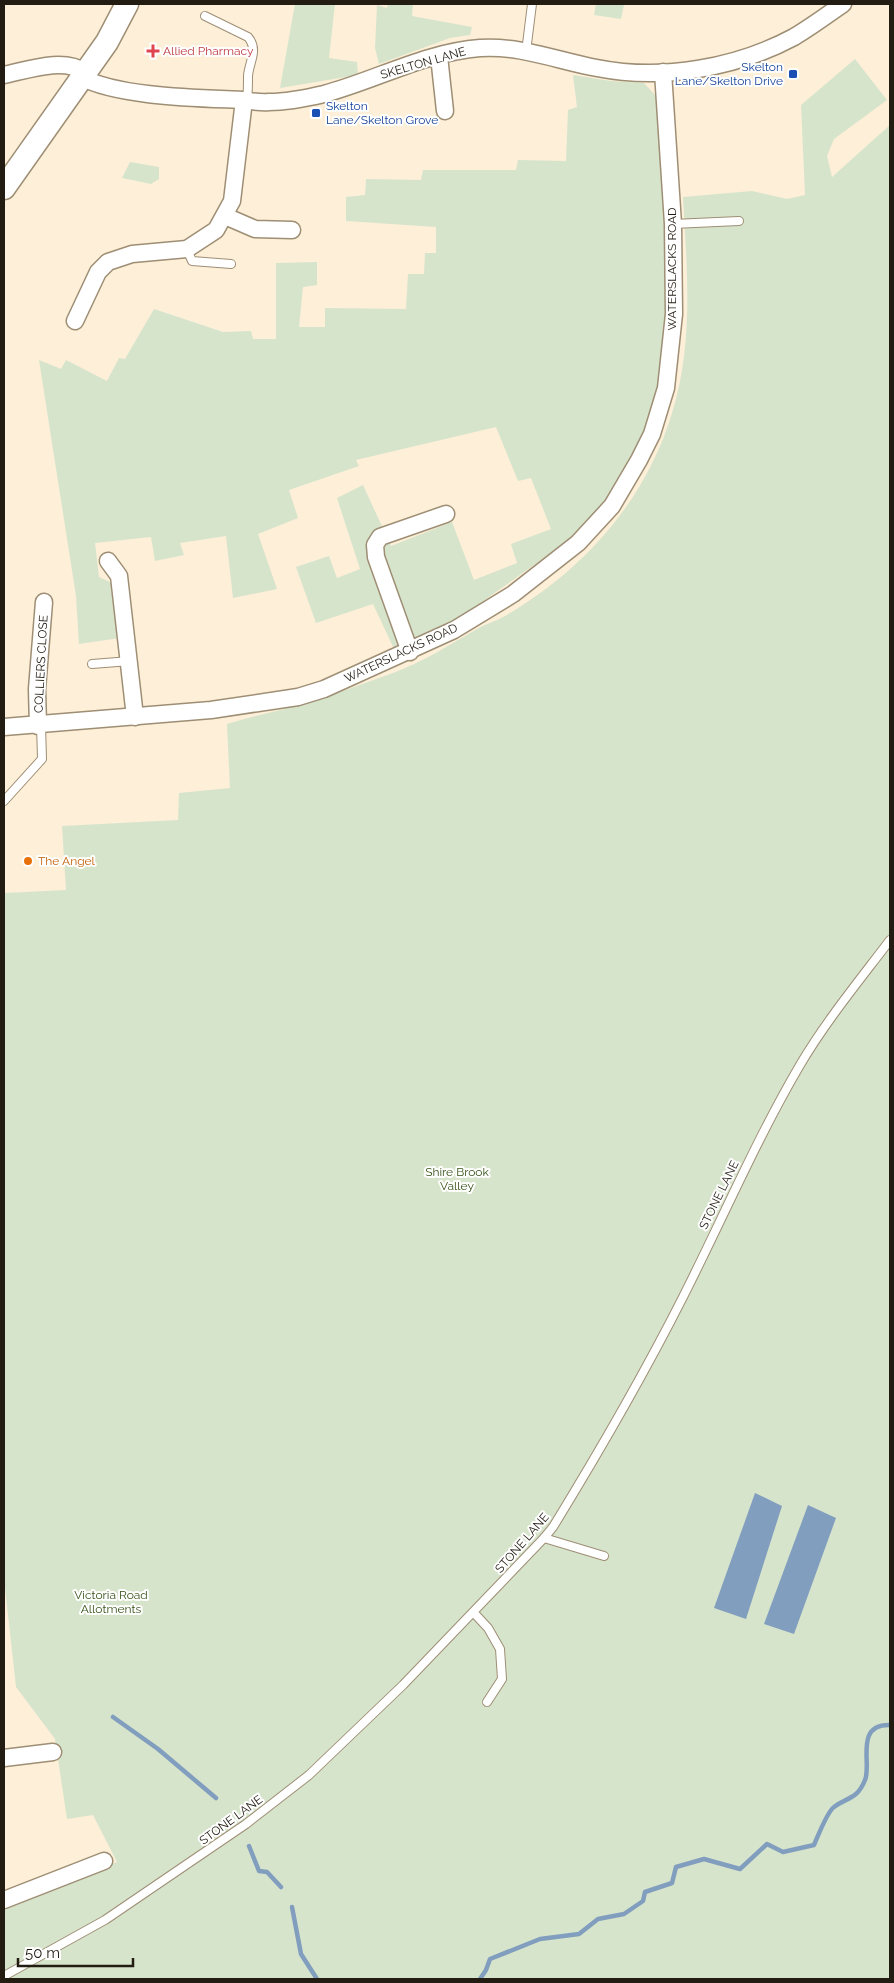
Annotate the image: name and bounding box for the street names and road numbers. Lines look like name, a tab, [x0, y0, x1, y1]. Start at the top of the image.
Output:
street label: SKELTON LANE	[379, 44, 467, 82]
street label: WATERSLACKS ROAD	[665, 207, 679, 331]
street label: COLLIERS CLOSE	[31, 615, 51, 713]
street label: WATERSLACKS ROAD	[342, 620, 460, 685]
street label: STONE LANE	[696, 1158, 742, 1232]
street label: STONE LANE	[492, 1510, 552, 1576]
street label: STONE LANE	[197, 1792, 265, 1848]

